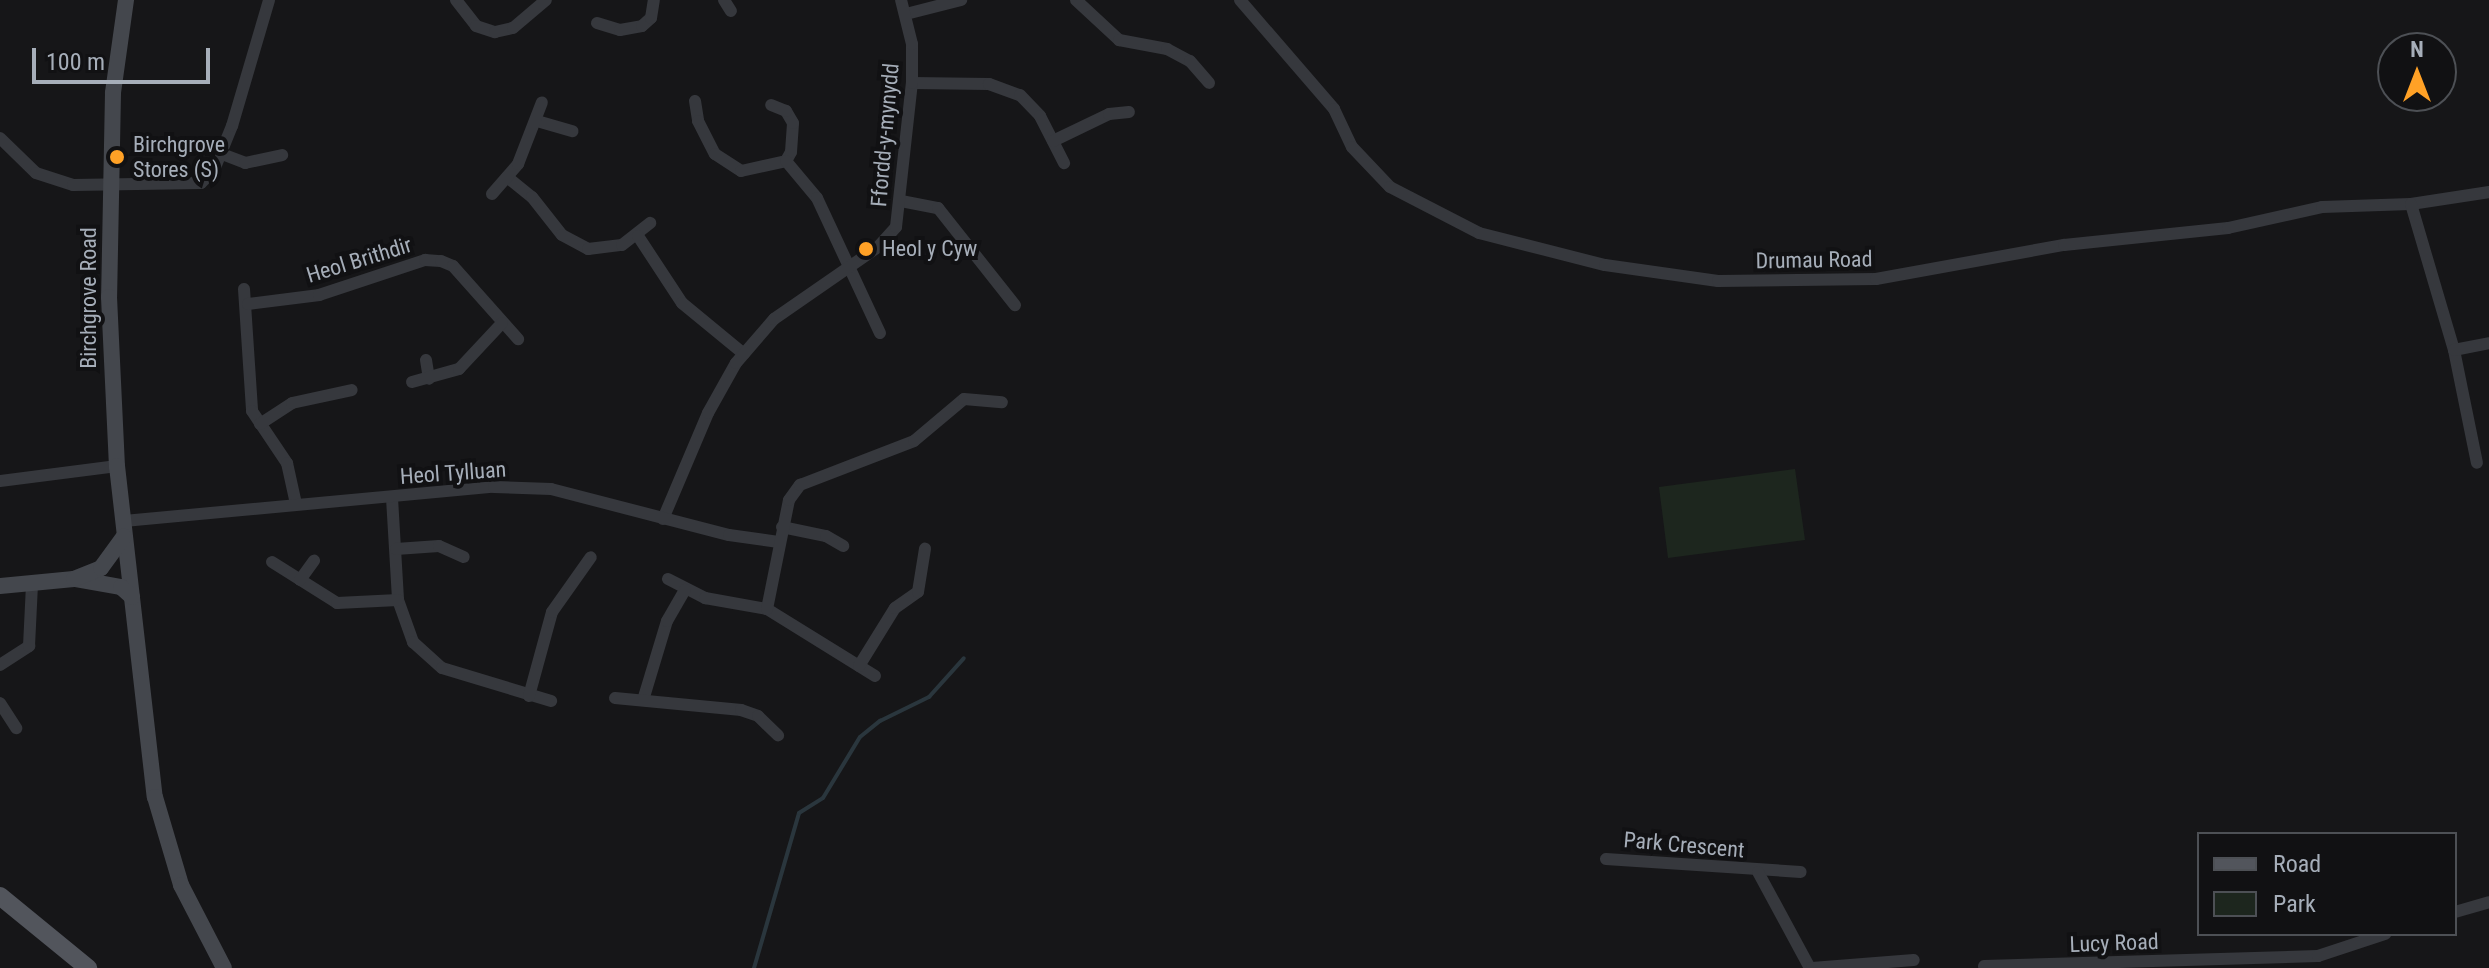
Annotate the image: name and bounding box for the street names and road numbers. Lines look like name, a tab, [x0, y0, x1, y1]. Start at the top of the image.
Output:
street label: Ffordd-y-mynydd	[866, 62, 904, 208]
street label: Birchgrove Road	[76, 227, 102, 369]
street label: Heol Brithdir	[303, 231, 415, 289]
street label: Drumau Road	[1755, 246, 1873, 274]
street label: Heol Tylluan	[399, 456, 507, 490]
street label: Park Crescent	[1622, 827, 1746, 863]
street label: Lucy Road	[2069, 928, 2159, 958]

